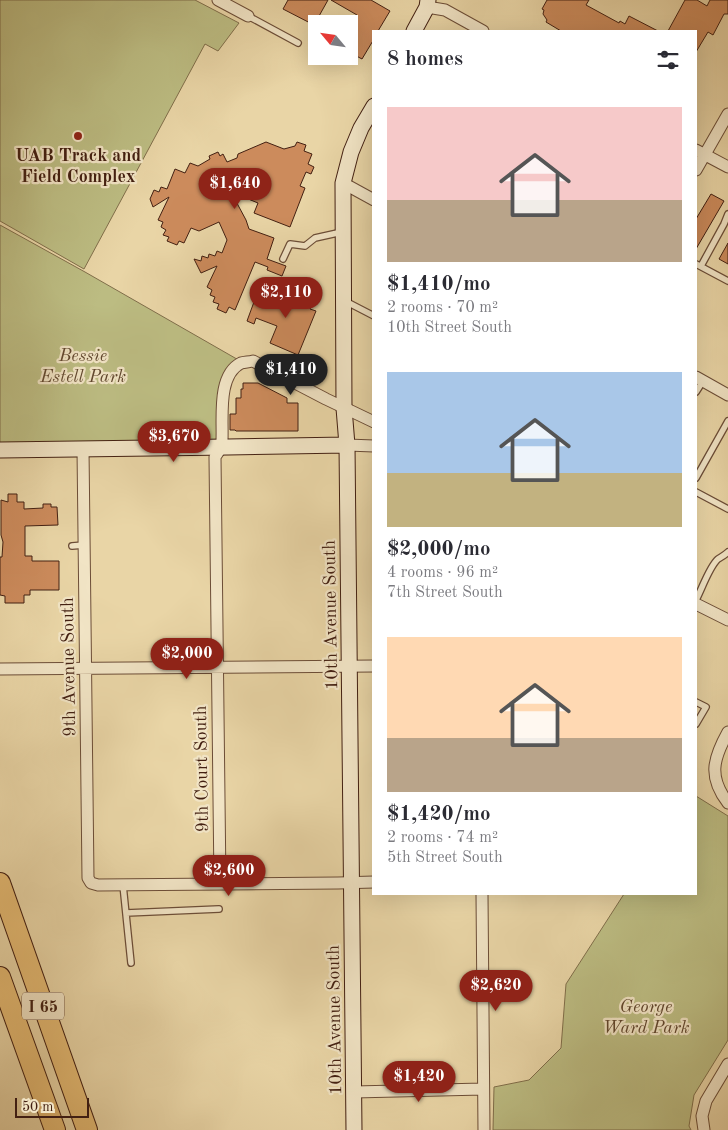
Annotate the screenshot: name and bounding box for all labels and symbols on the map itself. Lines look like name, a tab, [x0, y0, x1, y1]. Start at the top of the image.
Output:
north arrow	[308, 15, 358, 65]
marker: UAB Track and Field Complex	[72, 130, 84, 142]
place label: UAB Track and Field Complex	[15, 147, 141, 186]
pin: $1,640	[194, 168, 276, 210]
pin: $2,110	[245, 276, 327, 319]
park label: Bessie Estell Park	[39, 347, 126, 386]
pin: $1,410	[250, 354, 332, 396]
pin: $3,670	[133, 420, 215, 463]
street label: 10th Avenue South	[321, 540, 341, 690]
street label: 9th Avenue South	[59, 597, 79, 737]
pin: $2,000	[146, 638, 228, 680]
street label: 9th Court South	[192, 705, 212, 832]
pin: $2,600	[188, 854, 270, 897]
street label: 10th Avenue South	[325, 945, 345, 1095]
pin: $2,620	[455, 970, 537, 1012]
road number: I 65	[22, 992, 64, 1019]
park label: George Ward Park	[602, 998, 690, 1037]
pin: $1,420	[378, 1060, 460, 1103]
scale bar	[15, 1095, 89, 1118]

